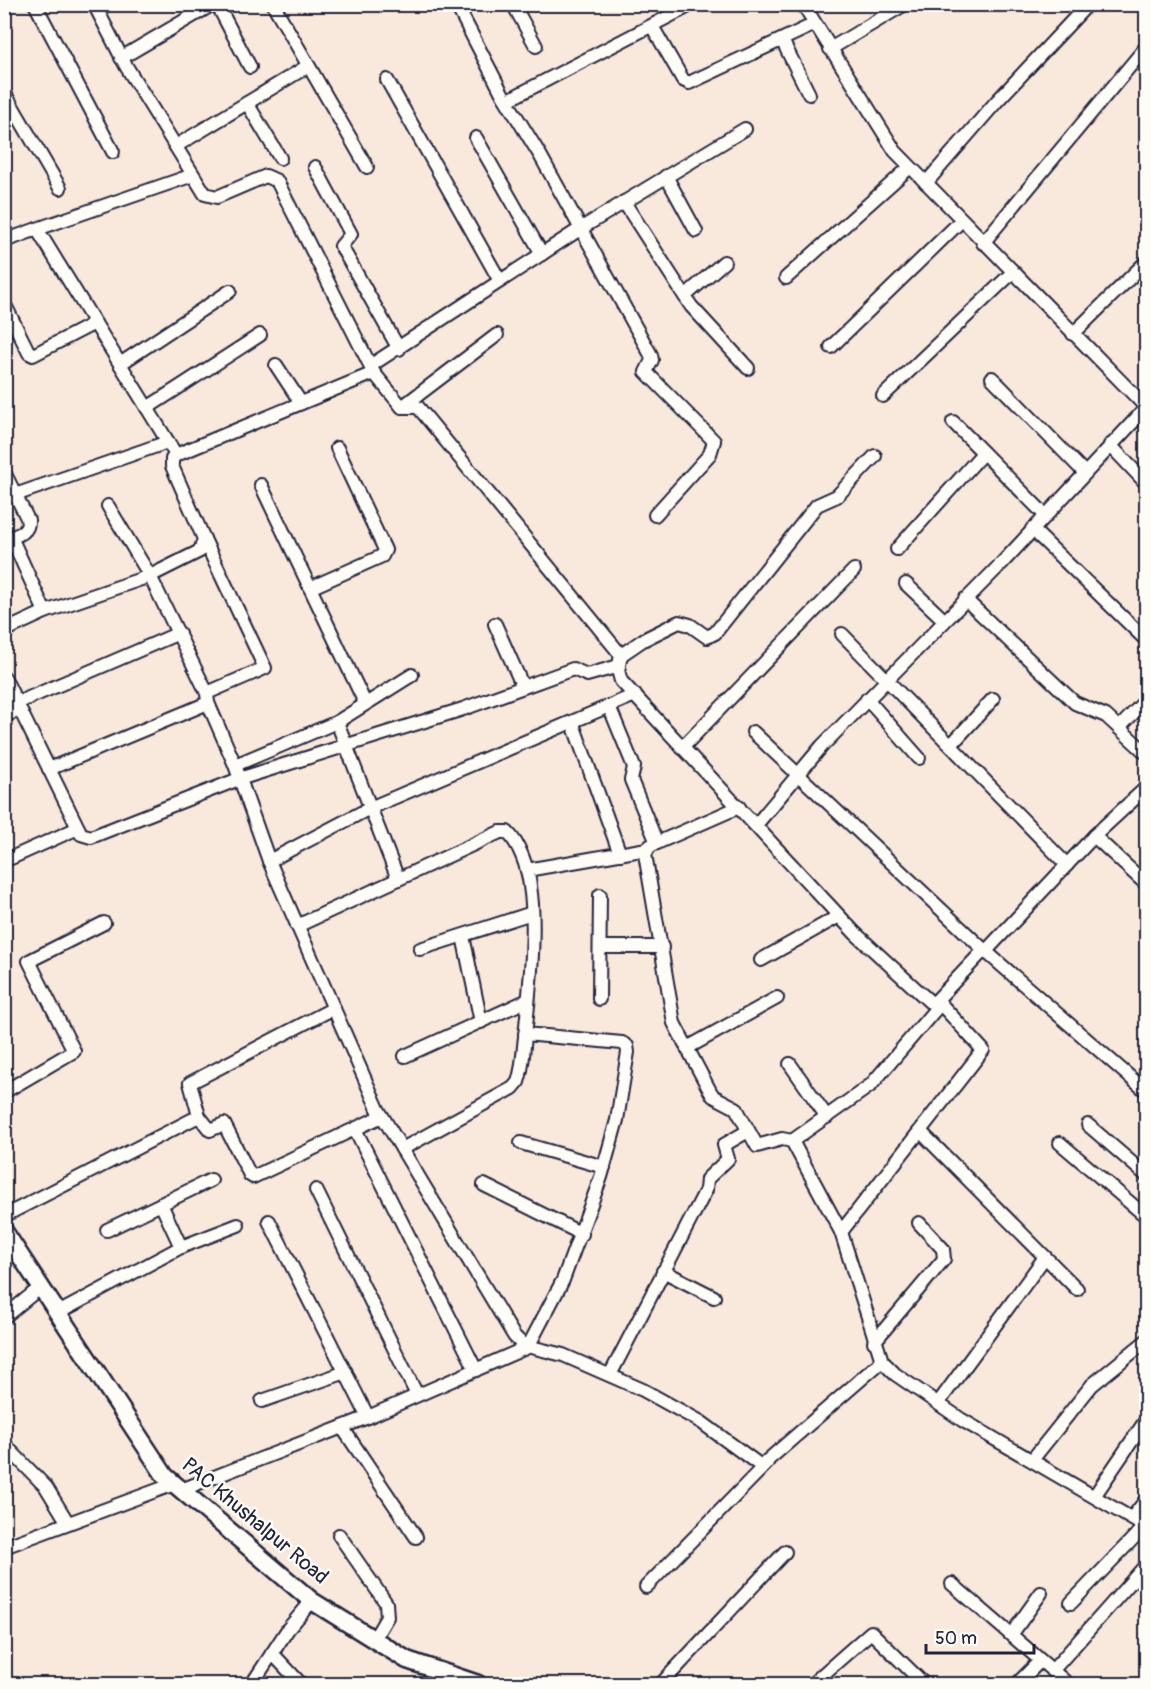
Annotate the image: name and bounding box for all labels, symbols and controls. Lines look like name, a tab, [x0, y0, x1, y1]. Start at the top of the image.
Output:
street label: PAC Khushalpur Road	[176, 1452, 334, 1590]
scale bar	[926, 1617, 1034, 1655]
text: 50 m	[935, 1627, 977, 1650]

